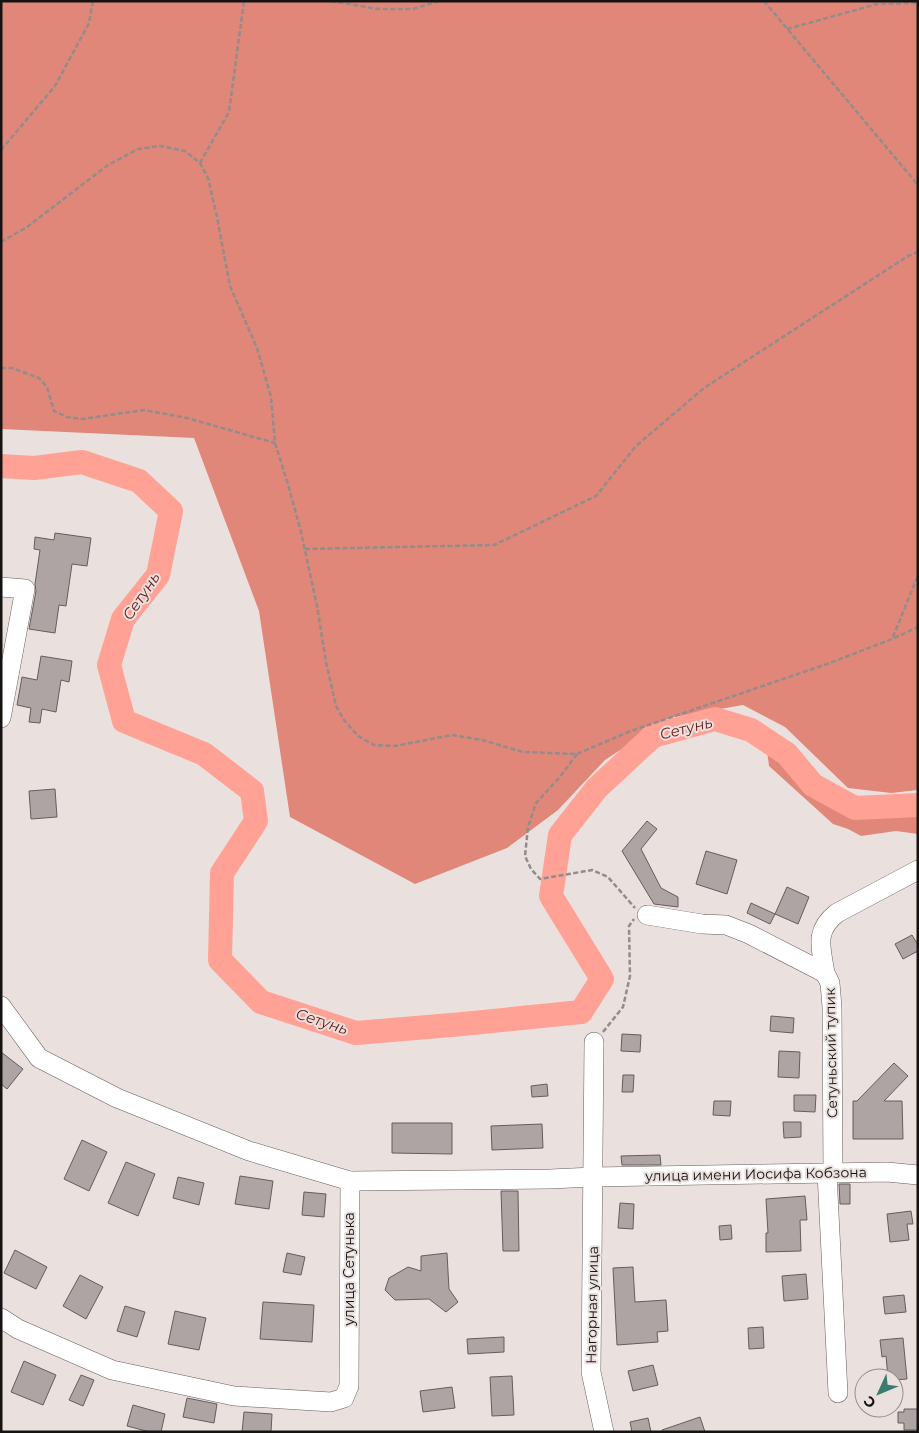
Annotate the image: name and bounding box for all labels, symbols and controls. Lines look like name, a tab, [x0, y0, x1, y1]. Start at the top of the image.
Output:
water label: Сетунь	[118, 568, 164, 624]
water label: Сетунь	[658, 712, 714, 744]
street label: Сетуньский тупик	[821, 988, 841, 1118]
water label: Сетунь	[294, 1004, 350, 1038]
street label: улица имени Иосифа Кобзона	[644, 1163, 867, 1185]
street label: улица Сетунька	[340, 1212, 358, 1327]
street label: Нагорная улица	[582, 1246, 602, 1364]
north arrow	[854, 1368, 904, 1418]
text: С	[860, 1392, 880, 1412]

